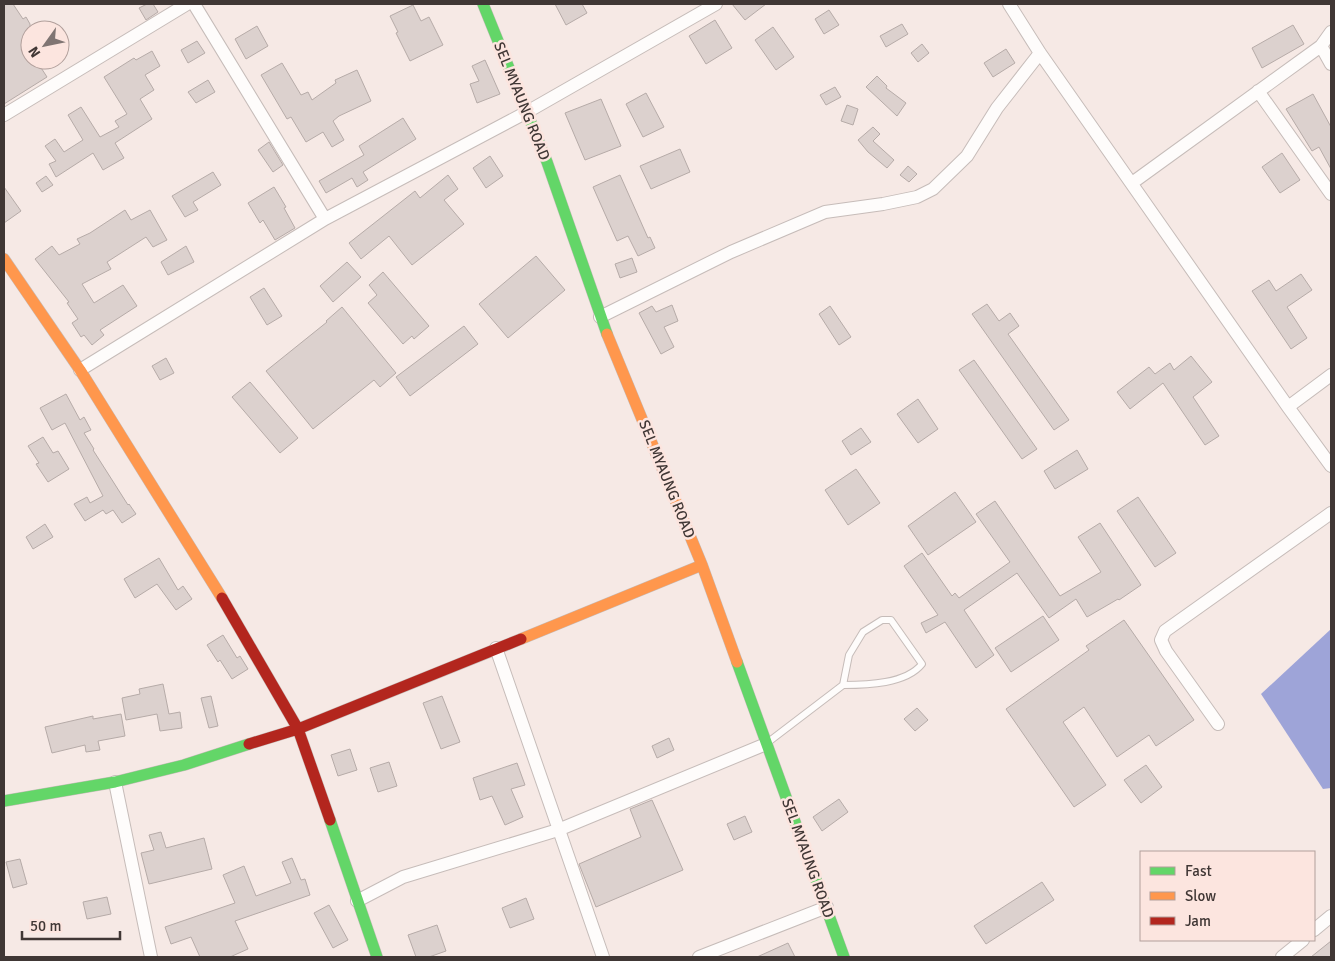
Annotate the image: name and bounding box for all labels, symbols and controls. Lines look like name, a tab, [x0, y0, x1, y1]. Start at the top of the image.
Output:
north arrow	[20, 20, 70, 70]
street label: SEL MYAUNG ROAD	[490, 39, 554, 163]
text: N	[25, 43, 44, 61]
street label: SEL MYAUNG ROAD	[635, 417, 699, 541]
street label: SEL MYAUNG ROAD	[778, 796, 838, 920]
legend	[1140, 851, 1315, 941]
text: Fast	[1185, 862, 1212, 880]
text: Slow	[1185, 887, 1216, 905]
scale bar	[22, 908, 120, 940]
text: Jam	[1185, 912, 1211, 930]
text: 50 m	[30, 917, 61, 935]

